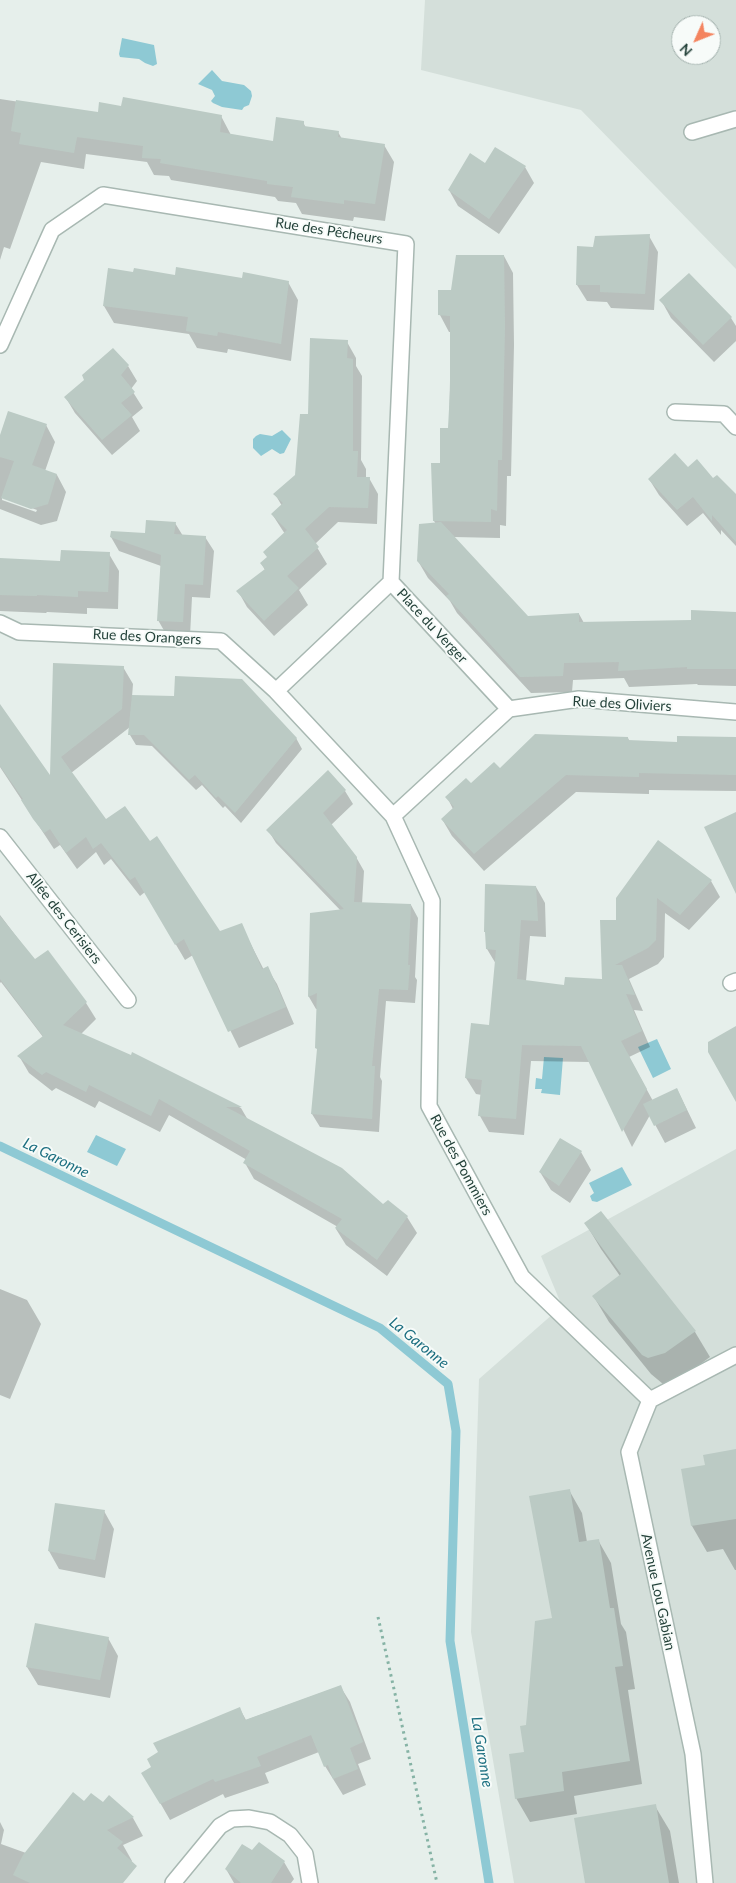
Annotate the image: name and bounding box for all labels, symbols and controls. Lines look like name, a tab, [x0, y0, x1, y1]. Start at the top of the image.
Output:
north arrow	[671, 15, 721, 65]
text: N	[676, 40, 695, 60]
street label: Rue des Pêcheurs	[274, 214, 384, 248]
street label: Place du Verger	[393, 585, 471, 667]
street label: Rue des Orangers	[92, 626, 202, 648]
street label: Rue des Oliviers	[572, 693, 672, 715]
street label: Allée des Cerisiers	[23, 869, 105, 967]
street label: Rue des Pommiers	[426, 1112, 496, 1218]
water label: La Garonne	[20, 1134, 92, 1182]
water label: La Garonne	[386, 1313, 452, 1373]
street label: Avenue Lou Gabian	[637, 1532, 679, 1652]
water label: La Garonne	[468, 1715, 496, 1789]

